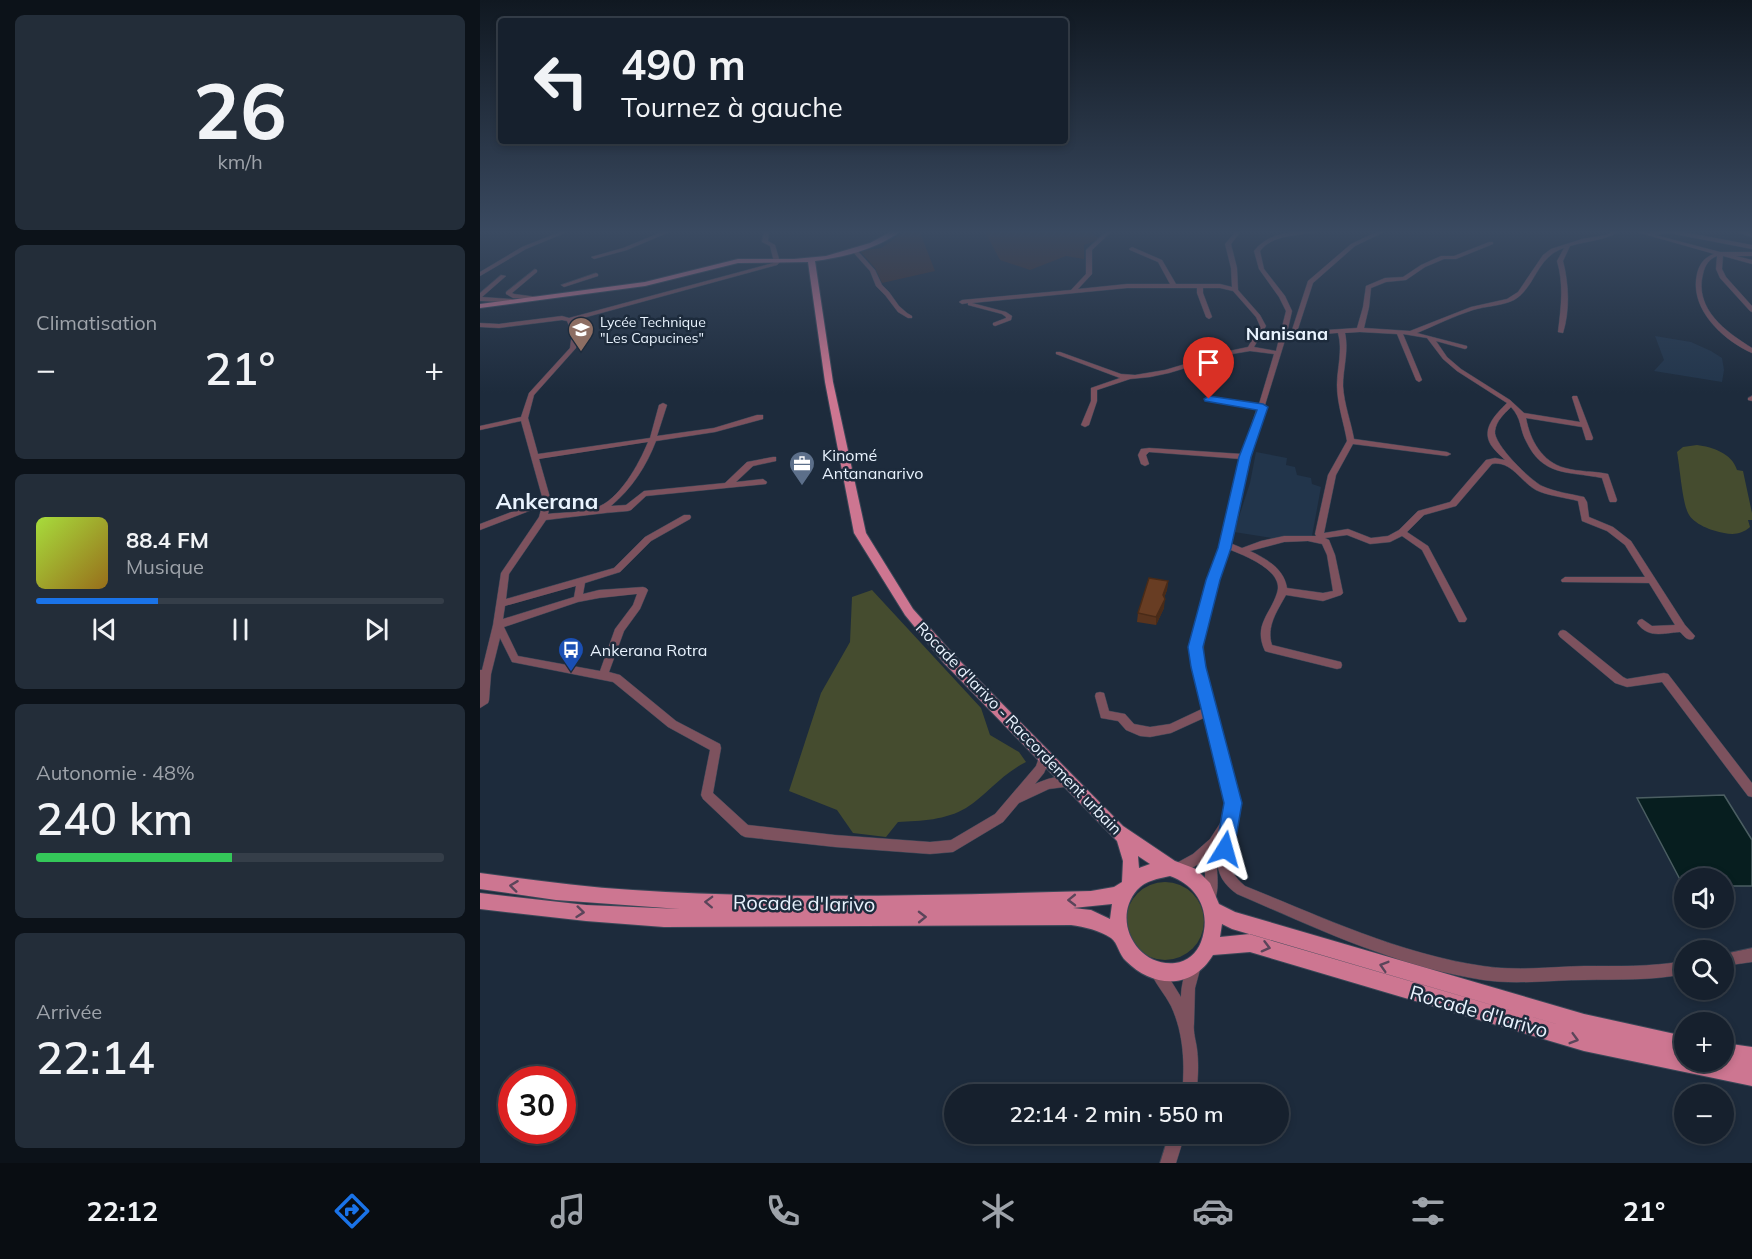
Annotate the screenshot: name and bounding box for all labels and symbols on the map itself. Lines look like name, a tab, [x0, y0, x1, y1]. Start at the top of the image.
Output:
place label: Lycée Technique "Les Capucines"	[600, 313, 706, 347]
school or university icon: Lycée Technique "Les Capucines"	[566, 315, 596, 353]
district label: Nanisana	[1246, 322, 1328, 345]
pin	[1183, 337, 1234, 399]
place label: Kinomé Antananarivo	[822, 445, 923, 483]
office icon: Kinomé Antananarivo	[787, 449, 817, 487]
district label: Ankerana	[496, 487, 598, 515]
street label: Rocade d'Iarivo - Raccordement urbain	[912, 618, 1126, 838]
bus stop icon: Ankerana Rotra	[556, 635, 586, 673]
place label: Ankerana Rotra	[590, 640, 707, 660]
position arrow	[1193, 817, 1257, 881]
one-way arrow	[510, 880, 519, 893]
street label: Rocade d'Iarivo	[733, 889, 875, 917]
one-way arrow	[1067, 893, 1076, 906]
one-way arrow	[704, 896, 713, 908]
one-way arrow	[575, 905, 584, 918]
one-way arrow	[917, 911, 926, 923]
one-way arrow	[1260, 940, 1271, 952]
one-way arrow	[1379, 961, 1390, 973]
street label: Rocade d'Iarivo	[1407, 979, 1551, 1043]
one-way arrow	[1568, 1032, 1579, 1044]
speed limit sign: 30	[498, 1066, 576, 1144]

